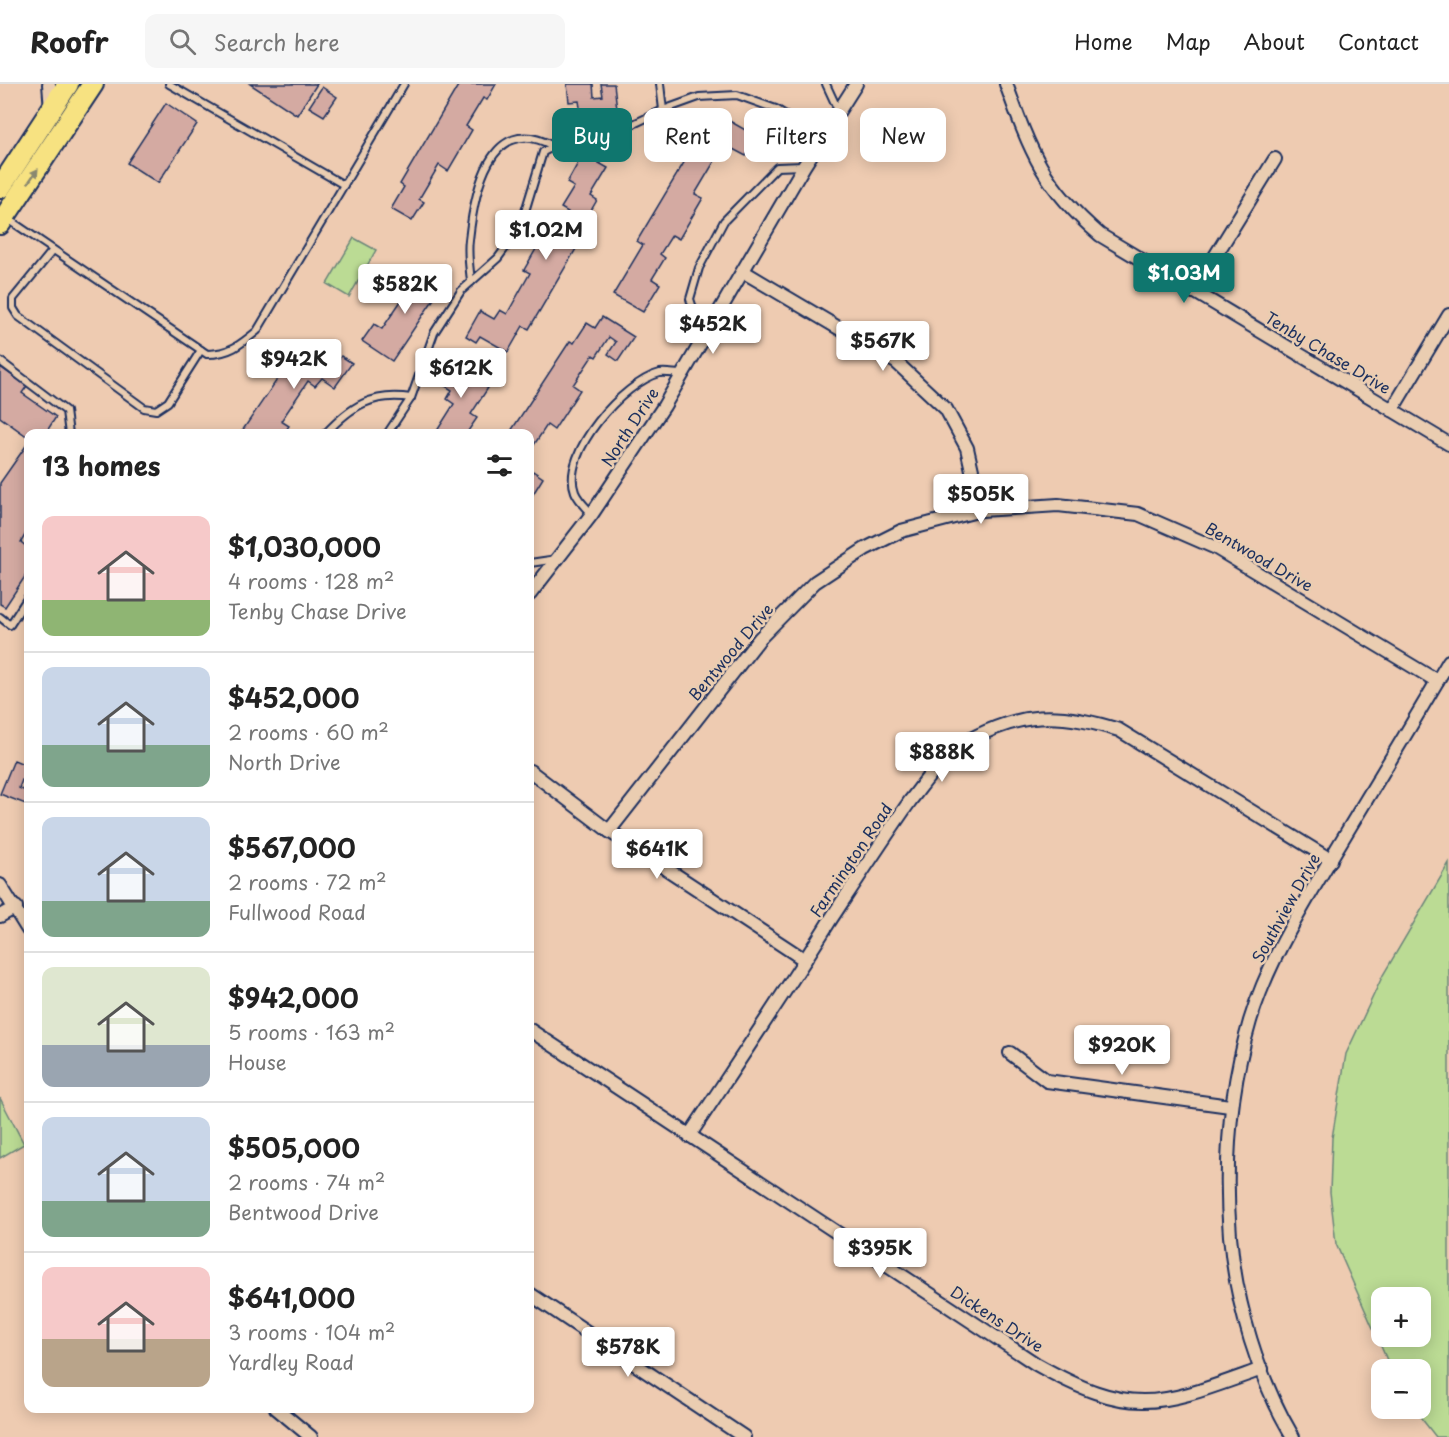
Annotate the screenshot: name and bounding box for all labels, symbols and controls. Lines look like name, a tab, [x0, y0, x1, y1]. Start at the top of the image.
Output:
search box	[145, 14, 565, 68]
text: Roofr	[30, 20, 109, 63]
icon: search	[166, 25, 199, 58]
text: Search here	[214, 25, 339, 58]
text: Home	[1074, 25, 1133, 57]
text: Map	[1166, 25, 1211, 57]
text: About	[1244, 25, 1305, 57]
text: Contact	[1338, 25, 1419, 57]
chip: Buy	[552, 108, 632, 162]
chip: Rent	[644, 108, 732, 162]
chip: Filters	[744, 108, 848, 162]
chip: New	[860, 108, 946, 162]
one-way arrow	[27, 168, 39, 184]
pin: $1.02M	[497, 210, 595, 261]
text: $1.02M	[509, 214, 583, 244]
pin: $1.03M	[1135, 253, 1233, 304]
text: $1.03M	[1147, 257, 1221, 287]
pin: $582K	[363, 264, 447, 315]
text: $582K	[372, 268, 438, 298]
pin: $452K	[671, 304, 755, 355]
street label: Tenby Chase Drive	[1261, 305, 1396, 399]
text: $452K	[679, 308, 747, 338]
pin: $567K	[841, 321, 925, 372]
text: $567K	[850, 325, 916, 355]
pin: $942K	[252, 339, 336, 390]
text: $942K	[260, 343, 328, 373]
pin: $612K	[419, 348, 503, 399]
text: $612K	[429, 352, 493, 382]
street label: North Drive	[595, 382, 664, 471]
text: 13 homes	[42, 446, 160, 485]
icon: filters	[483, 449, 516, 482]
pin: $505K	[939, 474, 1023, 525]
text: $505K	[947, 478, 1015, 508]
street label: Bentwood Drive	[1201, 516, 1318, 597]
text: $1,030,000	[228, 527, 381, 566]
icon: home	[90, 540, 162, 612]
text: 4 rooms · 128 m²	[228, 566, 394, 596]
text: Tenby Chase Drive	[228, 596, 407, 626]
street label: Bentwood Drive	[682, 597, 778, 705]
text: $452,000	[228, 678, 359, 717]
icon: home	[90, 691, 162, 763]
text: 2 rooms · 60 m²	[228, 717, 389, 747]
pin: $888K	[900, 732, 984, 783]
text: $888K	[909, 736, 975, 766]
text: North Drive	[228, 747, 341, 777]
street label: Farmington Road	[803, 798, 897, 921]
text: $567,000	[228, 828, 356, 867]
pin: $641K	[615, 829, 699, 880]
text: $641K	[626, 833, 688, 863]
icon: home	[90, 841, 162, 913]
street label: Southview Drive	[1245, 848, 1325, 967]
text: 2 rooms · 72 m²	[228, 867, 387, 897]
text: Fullwood Road	[228, 897, 366, 927]
text: $942,000	[228, 978, 359, 1017]
icon: home	[90, 991, 162, 1063]
text: 5 rooms · 163 m²	[228, 1017, 395, 1047]
pin: $920K	[1080, 1025, 1164, 1076]
text: $920K	[1088, 1029, 1156, 1059]
text: House	[228, 1047, 287, 1077]
text: $505,000	[228, 1128, 360, 1167]
icon: home	[90, 1141, 162, 1213]
text: 2 rooms · 74 m²	[228, 1167, 385, 1197]
text: Bentwood Drive	[228, 1197, 379, 1227]
pin: $395K	[838, 1228, 922, 1279]
text: $395K	[848, 1232, 912, 1262]
text: $641,000	[228, 1278, 355, 1317]
street label: Dickens Drive	[946, 1279, 1049, 1357]
map controls	[1371, 1287, 1431, 1419]
button: +	[1371, 1287, 1431, 1347]
icon: home	[90, 1291, 162, 1363]
text: 3 rooms · 104 m²	[228, 1317, 395, 1347]
pin: $578K	[586, 1327, 670, 1378]
text: $578K	[596, 1331, 660, 1361]
text: Yardley Road	[228, 1347, 354, 1377]
button: −	[1371, 1359, 1431, 1419]

